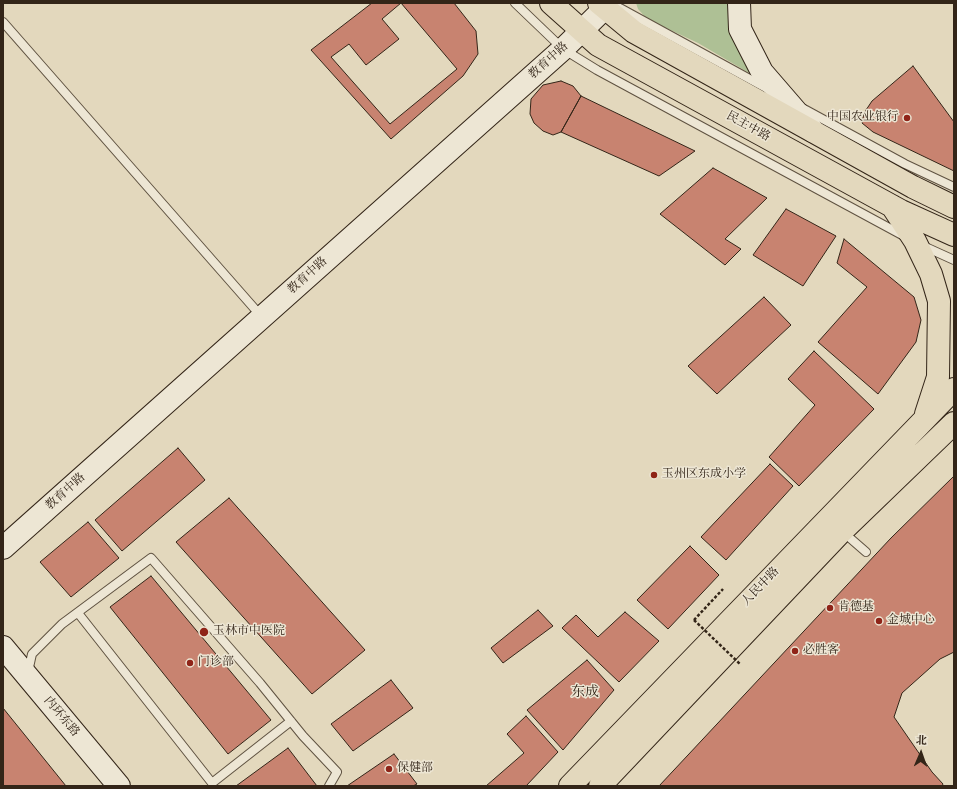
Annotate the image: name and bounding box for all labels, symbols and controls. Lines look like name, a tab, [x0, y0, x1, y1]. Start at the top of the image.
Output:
street label: 教育中路	[526, 40, 572, 82]
street label: 民主中路	[724, 109, 772, 145]
place label: 中国农业银行	[827, 111, 899, 125]
marker: 中国农业银行	[902, 113, 912, 123]
street label: 教育中路	[285, 255, 331, 297]
place label: 玉州区东成小学	[662, 468, 746, 482]
marker: 玉州区东成小学	[649, 470, 659, 480]
street label: 教育中路	[43, 471, 89, 513]
street label: 人民中路	[739, 565, 783, 609]
place label: 肯德基	[838, 601, 874, 615]
marker: 肯德基	[825, 603, 835, 613]
place label: 金城中心	[887, 614, 935, 628]
marker: 金城中心	[874, 616, 884, 626]
place label: 玉林市中医院	[213, 625, 285, 639]
marker: 玉林市中医院	[198, 626, 210, 638]
place label: 必胜客	[803, 644, 839, 658]
marker: 必胜客	[790, 646, 800, 656]
place label: 门诊部	[198, 656, 234, 670]
marker: 门诊部	[185, 658, 195, 668]
district label: 东成	[571, 685, 599, 701]
street label: 内环东路	[40, 694, 82, 740]
north arrow	[901, 733, 941, 773]
text: 北	[916, 734, 927, 748]
place label: 保健部	[397, 762, 433, 776]
marker: 保健部	[384, 764, 394, 774]

